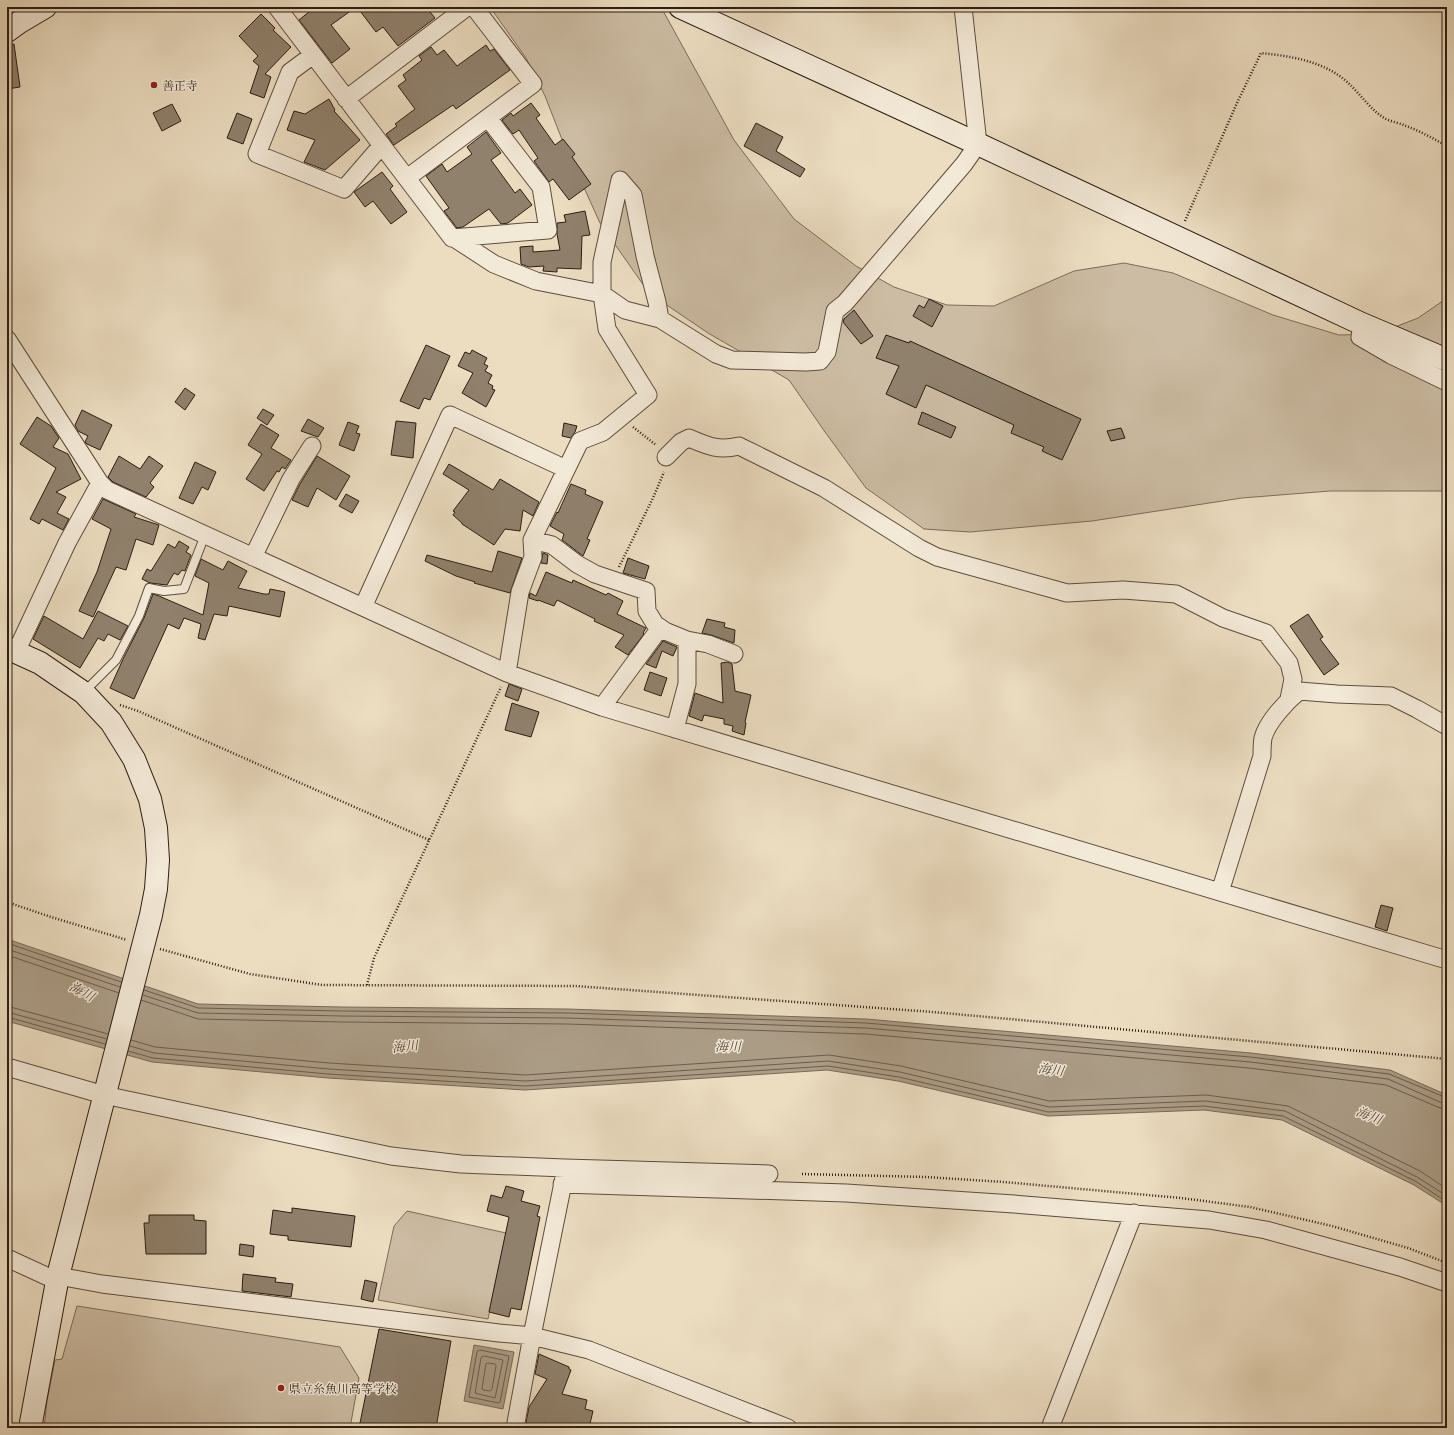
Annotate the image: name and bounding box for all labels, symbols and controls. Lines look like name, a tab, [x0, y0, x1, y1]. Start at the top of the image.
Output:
place label: 善正寺	[162, 78, 198, 93]
marker: 善正寺	[149, 80, 159, 90]
water label: 海川	[67, 978, 99, 1005]
water label: 海川	[391, 1036, 421, 1055]
water label: 海川	[715, 1038, 743, 1054]
water label: 海川	[1037, 1059, 1067, 1079]
water label: 海川	[1354, 1103, 1386, 1128]
place label: 県立糸魚川高等学校	[289, 1381, 397, 1396]
marker: 県立糸魚川高等学校	[276, 1383, 286, 1393]

